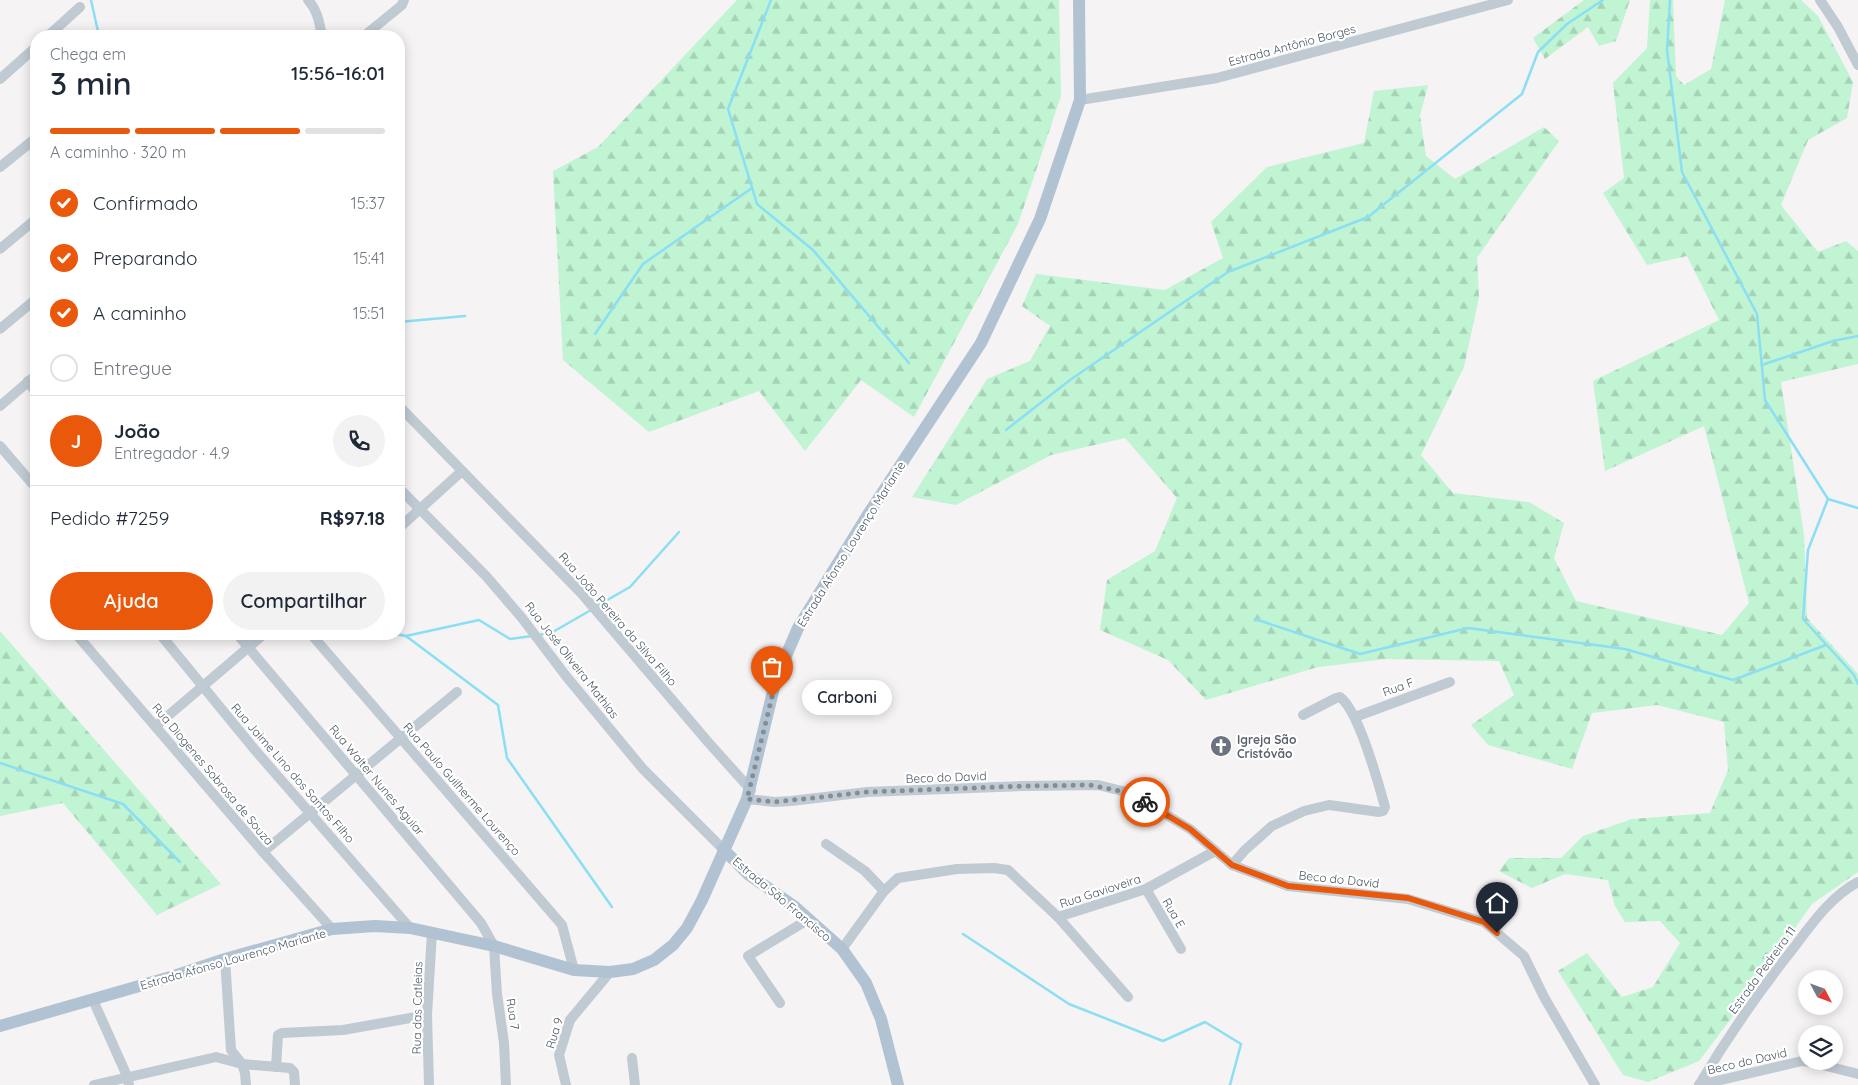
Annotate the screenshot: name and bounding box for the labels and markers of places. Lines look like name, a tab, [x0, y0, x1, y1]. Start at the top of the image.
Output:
pin	[751, 646, 793, 697]
callout: Carboni	[802, 680, 892, 714]
place label: Igreja São Cristóvão	[1237, 732, 1297, 761]
church icon: Igreja São Cristóvão	[1209, 734, 1233, 758]
pin	[1476, 882, 1518, 933]

